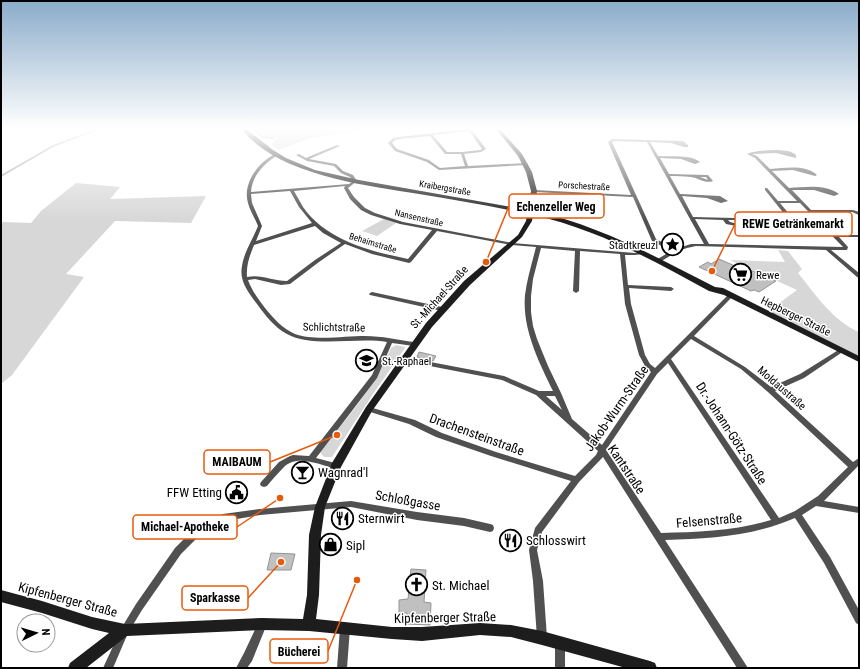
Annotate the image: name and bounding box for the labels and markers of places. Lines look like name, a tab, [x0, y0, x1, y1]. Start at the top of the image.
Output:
callout: Echenzeller Weg	[509, 194, 604, 218]
callout: REWE Getränkemarkt	[735, 212, 852, 236]
place icon: Stadtkreuzl	[660, 232, 686, 258]
place label: Stadtkreuzl	[609, 239, 658, 252]
supermarket icon: Rewe	[727, 262, 753, 288]
place label: Rewe	[756, 269, 779, 282]
school or university icon: St.-Raphael	[354, 348, 380, 374]
place label: St.-Raphael	[382, 355, 431, 368]
callout: MAIBAUM	[204, 450, 270, 474]
bar icon: Wagnrad'l	[289, 459, 315, 485]
place label: Wagnrad'l	[318, 465, 368, 480]
public building icon: FFW Etting	[224, 479, 250, 505]
place label: FFW Etting	[167, 485, 222, 500]
restaurant icon: Sternwirt	[330, 505, 356, 531]
place label: Sternwirt	[358, 511, 405, 526]
callout: Michael-Apotheke	[133, 515, 237, 539]
restaurant icon: Schlosswirt	[497, 527, 523, 553]
shop icon: Sipl	[318, 532, 344, 558]
place label: Schlosswirt	[526, 533, 586, 548]
place label: Sipl	[346, 538, 365, 553]
church icon: St. Michael	[404, 572, 430, 598]
place label: St. Michael	[432, 578, 489, 593]
callout: Sparkasse	[182, 586, 248, 610]
callout: Bücherei	[270, 639, 328, 663]

